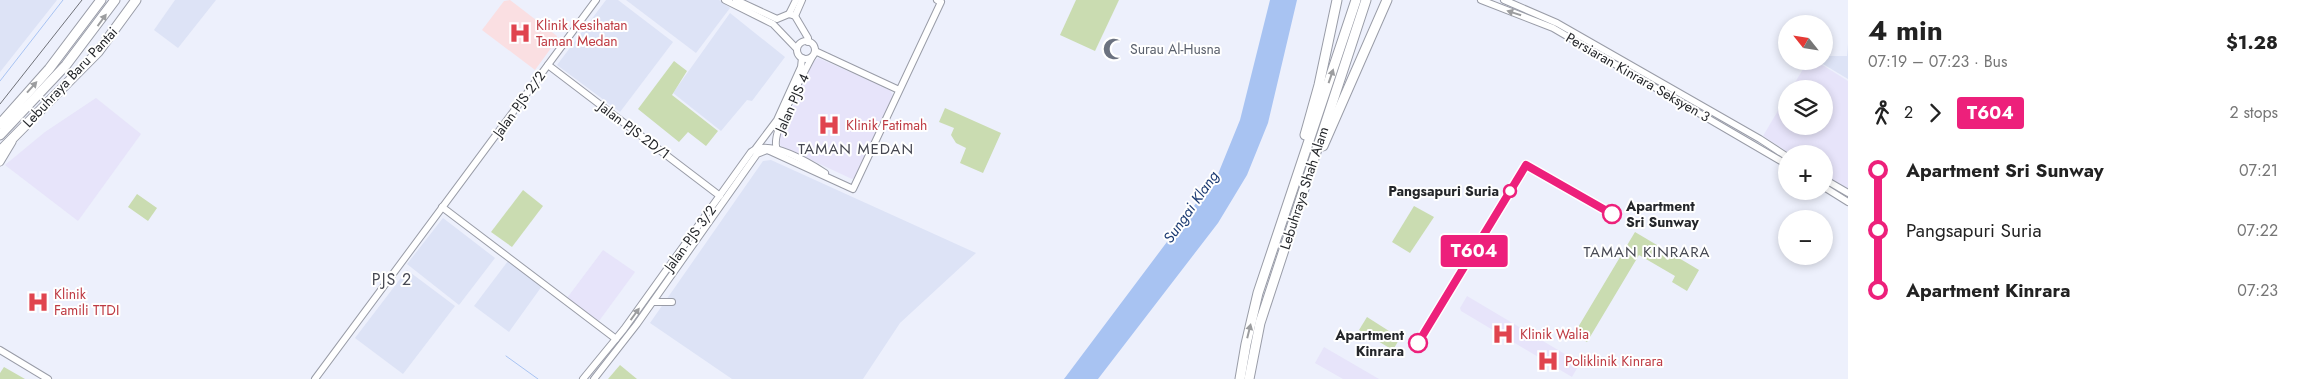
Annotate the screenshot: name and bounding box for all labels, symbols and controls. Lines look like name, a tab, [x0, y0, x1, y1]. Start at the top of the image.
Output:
one-way arrow	[1507, 9, 1522, 16]
text: 4 min	[1868, 10, 1943, 51]
one-way arrow	[96, 14, 107, 27]
place label: Klinik Kesihatan Taman Medan	[536, 15, 628, 51]
north arrow	[1778, 15, 1832, 70]
map controls	[1778, 15, 1833, 265]
hospital icon: Klinik Kesihatan Taman Medan	[507, 20, 533, 46]
street label: Lebuhraya Baru Pantai	[18, 22, 122, 132]
street label: Persiaran Kinrara Seksyen 3	[1562, 27, 1714, 127]
text: $1.28	[2226, 29, 2278, 56]
mosque icon: Surau Al-Husna	[1101, 36, 1127, 62]
place label: Surau Al-Husna	[1130, 39, 1221, 59]
text: 07:19 – 07:23 · Bus	[1868, 50, 2007, 73]
street label: Jalan PJS 2/2	[487, 67, 550, 143]
one-way arrow	[1327, 69, 1335, 84]
street label: Jalan PJS 4	[769, 70, 814, 138]
button: layers	[1778, 80, 1833, 135]
one-way arrow	[27, 81, 38, 94]
street label: Jalan PJS 2D/1	[592, 95, 674, 164]
icon: walk	[1868, 99, 1896, 127]
icon: forward	[1921, 99, 1949, 127]
text: T604	[1967, 100, 2014, 126]
text: 2	[1904, 101, 1913, 124]
text: 2 stops	[2230, 101, 2278, 124]
hospital icon: Klinik Fatimah	[816, 112, 842, 138]
place label: Klinik Fatimah	[846, 115, 927, 135]
street label: Lebuhraya Shah Alam	[1275, 124, 1333, 252]
district label: TAMAN MEDAN	[798, 138, 914, 160]
button: +	[1778, 145, 1833, 200]
text: Apartment Sri Sunway	[1906, 157, 2104, 184]
text: 07:21	[2239, 159, 2278, 182]
water label: Sungai Klang	[1158, 166, 1224, 248]
place label: Pangsapuri Suria	[1388, 181, 1499, 201]
marker: Pangsapuri Suria	[1503, 184, 1517, 198]
place label: Apartment Sri Sunway	[1625, 196, 1699, 232]
street label: Jalan PJS 3/2	[658, 201, 721, 277]
marker: Apartment Sri Sunway	[1602, 204, 1622, 224]
button: −	[1778, 210, 1833, 265]
text: Pangsapuri Suria	[1906, 217, 2042, 244]
text: 07:22	[2237, 219, 2278, 242]
line badge: T604	[1439, 235, 1509, 267]
text: T604	[1451, 238, 1497, 264]
district label: TAMAN KINRARA	[1584, 241, 1710, 263]
district label: PJS 2	[372, 268, 412, 291]
text: Apartment Kinrara	[1906, 277, 2070, 304]
text: 07:23	[2237, 279, 2278, 302]
place label: Klinik Famili TTDI	[54, 284, 119, 320]
hospital icon: Klinik Famili TTDI	[25, 289, 51, 315]
one-way arrow	[630, 307, 640, 321]
hospital icon: Klinik Walia	[1490, 321, 1516, 347]
one-way arrow	[1245, 324, 1253, 339]
place label: Klinik Walia	[1520, 324, 1589, 344]
place label: Apartment Kinrara	[1334, 325, 1405, 361]
marker: Apartment Kinrara	[1408, 333, 1428, 353]
hospital icon: Poliklinik Kinrara	[1535, 348, 1561, 374]
place label: Poliklinik Kinrara	[1565, 351, 1663, 371]

